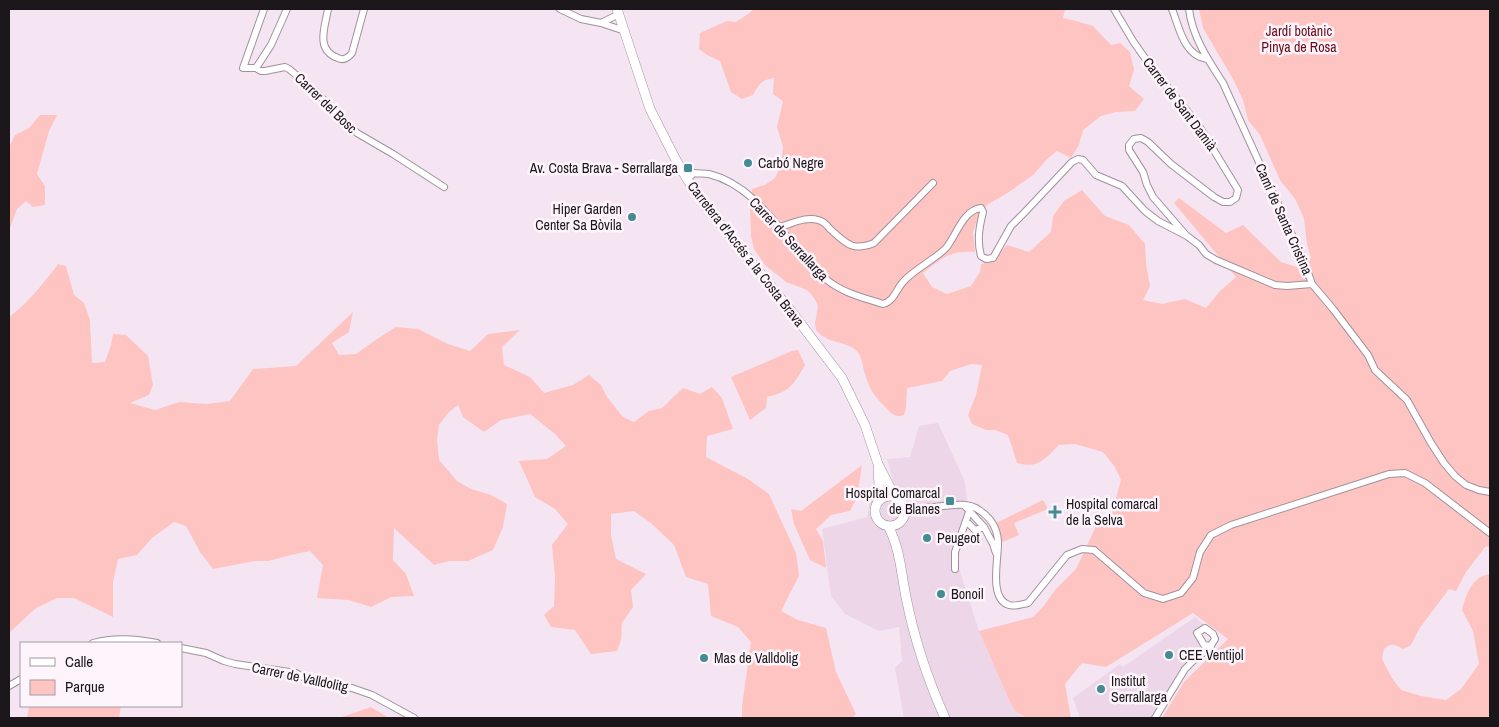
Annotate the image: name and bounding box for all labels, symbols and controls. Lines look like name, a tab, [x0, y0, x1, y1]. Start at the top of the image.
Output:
park label: Jardí botànic Pinya de Rosa	[1261, 22, 1337, 56]
street label: Carrer de Sant Damià	[1139, 54, 1221, 155]
street label: Carrer del Bosc	[291, 69, 361, 137]
place label: Carbó Negre	[758, 154, 824, 172]
marker: Carbó Negre	[742, 157, 754, 169]
place label: Av. Costa Brava - Serrallarga	[529, 159, 679, 177]
street label: Camí de Santa Cristina	[1251, 161, 1317, 278]
marker: Av. Costa Brava - Serrallarga	[682, 162, 694, 174]
street label: Carretera d'Accés a la Costa Brava	[684, 178, 809, 331]
street label: Carrer de Serrallarga	[746, 193, 833, 285]
place label: Hiper Garden Center Sa Bòvila	[535, 200, 623, 234]
marker: Hiper Garden Center Sa Bòvila	[626, 211, 638, 223]
place label: Hospital Comarcal de Blanes	[846, 484, 940, 518]
marker: Hospital Comarcal de Blanes	[944, 495, 956, 507]
place label: Hospital comarcal de la Selva	[1066, 495, 1158, 529]
marker: Hospital comarcal de la Selva	[1048, 505, 1062, 519]
place label: Peugeot	[937, 529, 980, 547]
marker: Peugeot	[921, 532, 933, 544]
place label: Bonoil	[951, 585, 984, 603]
marker: Bonoil	[935, 588, 947, 600]
legend	[20, 642, 182, 707]
place label: CEE Ventijol	[1179, 646, 1243, 664]
place label: Mas de Valldolig	[714, 649, 799, 667]
marker: CEE Ventijol	[1163, 649, 1175, 661]
text: Calle	[65, 651, 93, 672]
marker: Mas de Valldolig	[698, 652, 710, 664]
street label: Carrer de Valldolitg	[250, 658, 350, 696]
place label: Institut Serrallarga	[1111, 672, 1168, 706]
text: Parque	[65, 676, 105, 697]
marker: Institut Serrallarga	[1095, 683, 1107, 695]

